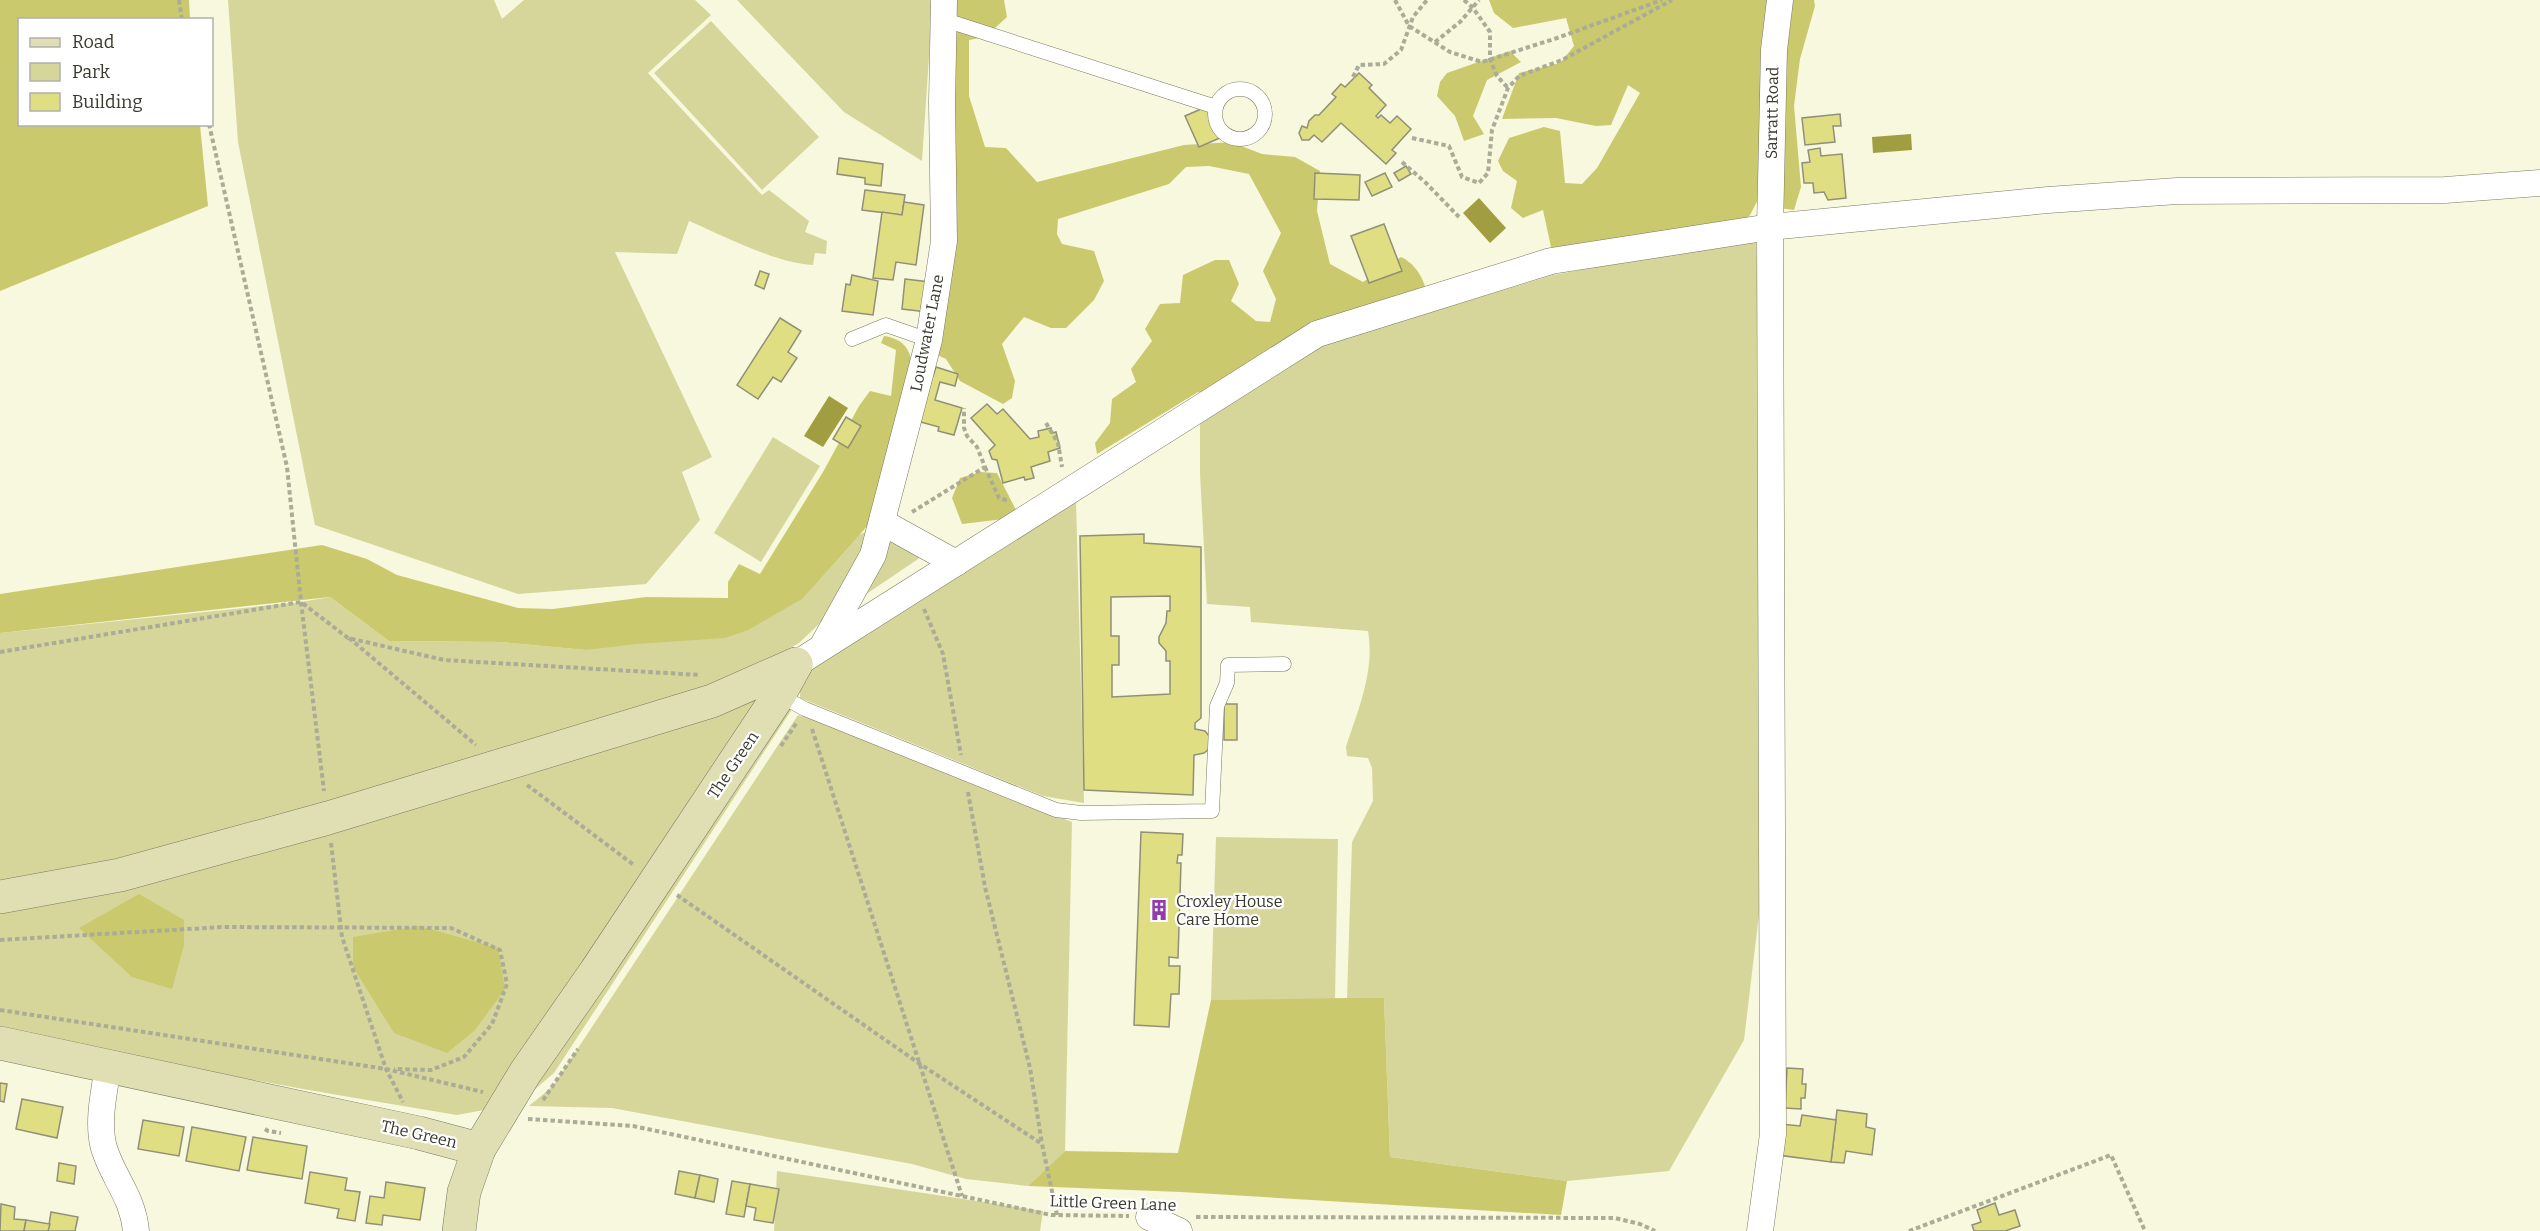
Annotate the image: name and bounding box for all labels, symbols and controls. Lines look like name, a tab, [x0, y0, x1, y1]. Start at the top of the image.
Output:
legend	[18, 18, 213, 126]
text: Road	[72, 31, 115, 53]
text: Park	[72, 61, 111, 83]
street label: Sarratt Road	[1762, 66, 1782, 159]
text: Building	[72, 91, 143, 113]
street label: Loudwater Lane	[906, 273, 948, 393]
street label: The Green	[704, 728, 762, 802]
place label: Croxley House Care Home	[1176, 892, 1282, 929]
building icon: Croxley House Care Home	[1147, 898, 1171, 922]
street label: The Green	[379, 1116, 459, 1152]
street label: Little Green Lane	[1049, 1191, 1177, 1215]

